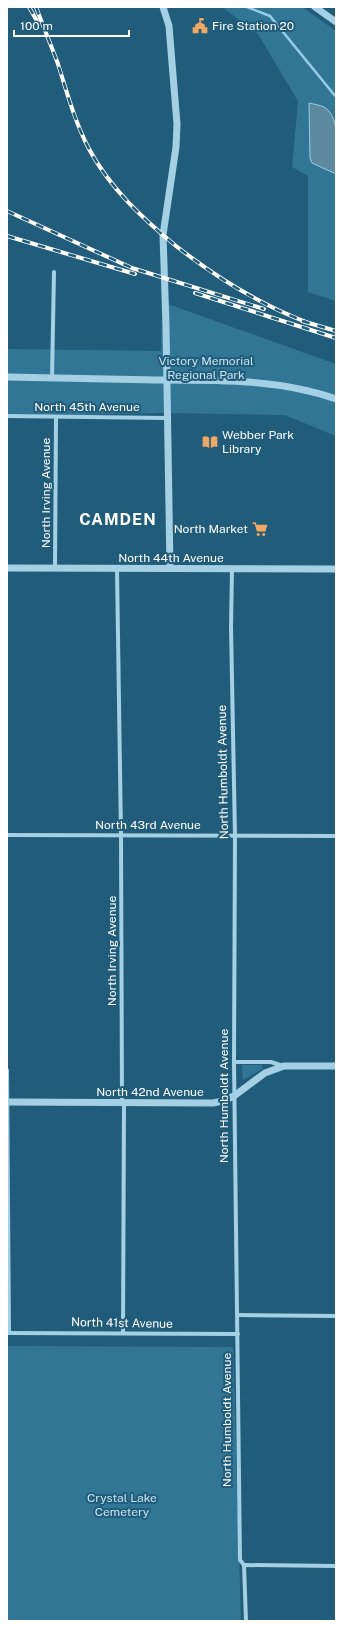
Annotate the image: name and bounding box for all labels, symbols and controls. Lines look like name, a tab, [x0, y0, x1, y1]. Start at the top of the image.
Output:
scale bar	[14, 12, 129, 38]
public building icon: Fire Station 20	[191, 17, 209, 35]
text: 100 m	[20, 19, 53, 33]
place label: Fire Station 20	[212, 19, 294, 33]
park label: Victory Memorial Regional Park	[158, 354, 254, 382]
street label: North 45th Avenue	[34, 400, 140, 414]
place label: Webber Park Library	[222, 428, 294, 456]
library icon: Webber Park Library	[201, 433, 219, 451]
street label: North Irving Avenue	[39, 437, 53, 548]
district label: CAMDEN	[79, 510, 157, 529]
supermarket icon: North Market	[251, 520, 269, 538]
place label: North Market	[174, 522, 248, 536]
street label: North 44th Avenue	[118, 551, 224, 565]
street label: North Humboldt Avenue	[215, 704, 231, 839]
street label: North 43rd Avenue	[95, 818, 201, 832]
street label: North Irving Avenue	[105, 895, 119, 1006]
street label: North Humboldt Avenue	[217, 1028, 231, 1163]
street label: North 42nd Avenue	[96, 1085, 204, 1099]
street label: North 41st Avenue	[71, 1315, 173, 1331]
street label: North Humboldt Avenue	[220, 1352, 234, 1487]
park label: Crystal Lake Cemetery	[87, 1491, 157, 1519]

